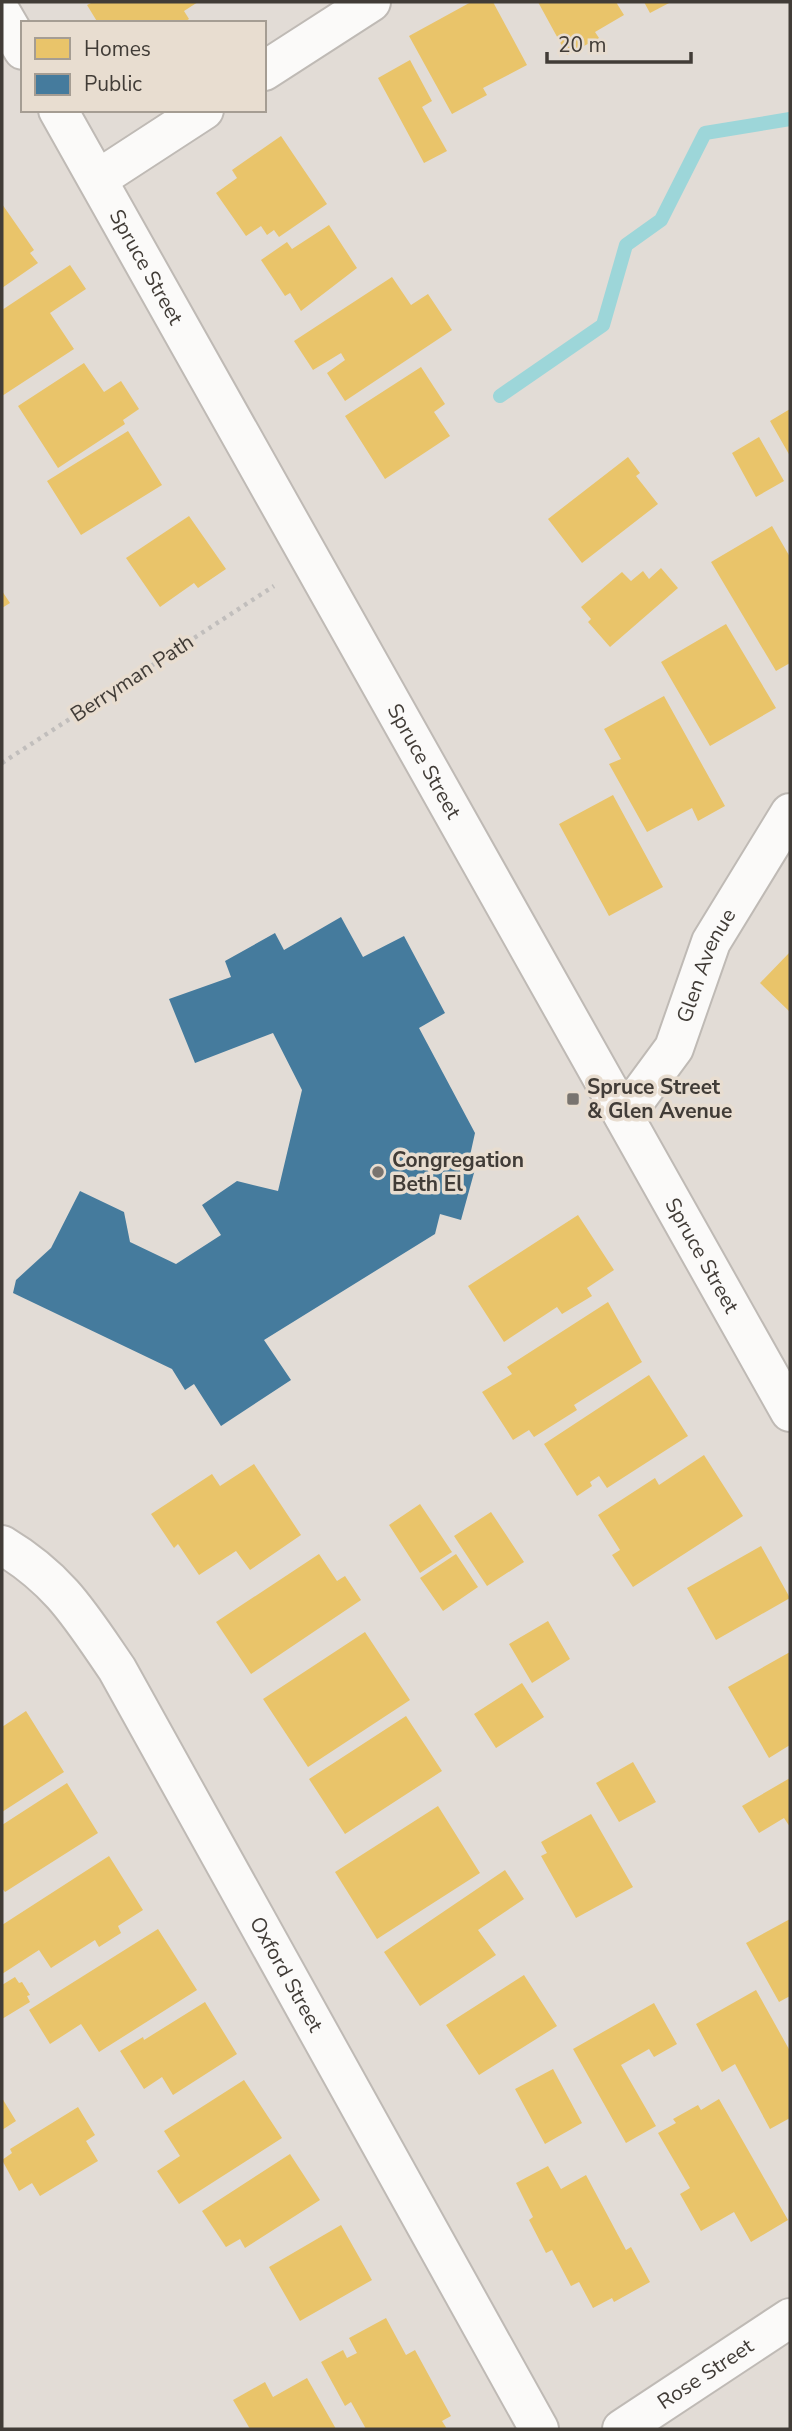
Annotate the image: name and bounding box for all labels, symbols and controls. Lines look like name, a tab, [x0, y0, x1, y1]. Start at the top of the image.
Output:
legend	[21, 21, 266, 112]
scale bar	[547, 21, 690, 65]
text: 20 m	[558, 31, 607, 59]
text: Homes	[84, 35, 151, 63]
text: Public	[84, 70, 142, 98]
street label: Spruce Street	[103, 204, 190, 330]
street label: Berryman Path	[65, 628, 199, 728]
street label: Spruce Street	[381, 699, 468, 824]
street label: Glen Avenue	[670, 903, 742, 1026]
place label: Spruce Street & Glen Avenue	[587, 1073, 732, 1125]
marker: Spruce Street & Glen Avenue	[565, 1091, 581, 1107]
place label: Congregation Beth El	[392, 1146, 524, 1198]
marker: Congregation Beth El	[370, 1164, 386, 1180]
street label: Spruce Street	[658, 1193, 746, 1319]
street label: Oxford Street	[243, 1912, 330, 2038]
street label: Rose Street	[652, 2332, 759, 2416]

